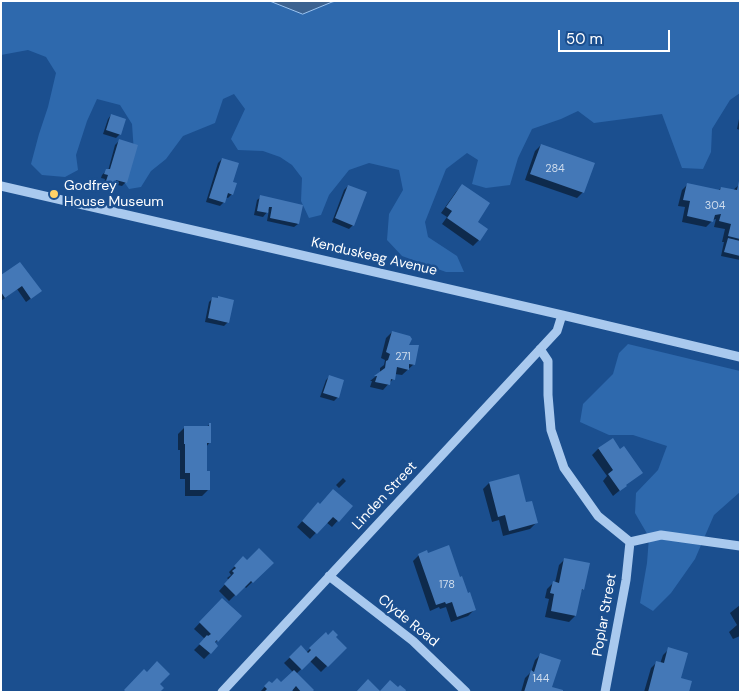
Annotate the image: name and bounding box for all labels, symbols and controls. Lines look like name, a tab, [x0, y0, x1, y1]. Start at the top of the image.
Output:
scale bar	[561, 20, 674, 52]
text: 50 m	[566, 29, 603, 49]
house number: 284	[545, 162, 565, 176]
place label: Godfrey House Museum	[64, 178, 164, 210]
marker: Godfrey House Museum	[48, 188, 60, 200]
house number: 304	[705, 199, 725, 213]
street label: Kenduskeag Avenue	[309, 234, 439, 280]
house number: 271	[395, 350, 411, 364]
street label: Linden Street	[349, 458, 421, 534]
street label: Poplar Street	[589, 572, 621, 658]
house number: 178	[439, 578, 455, 592]
street label: Clyde Road	[374, 591, 442, 651]
house number: 144	[533, 672, 549, 686]

